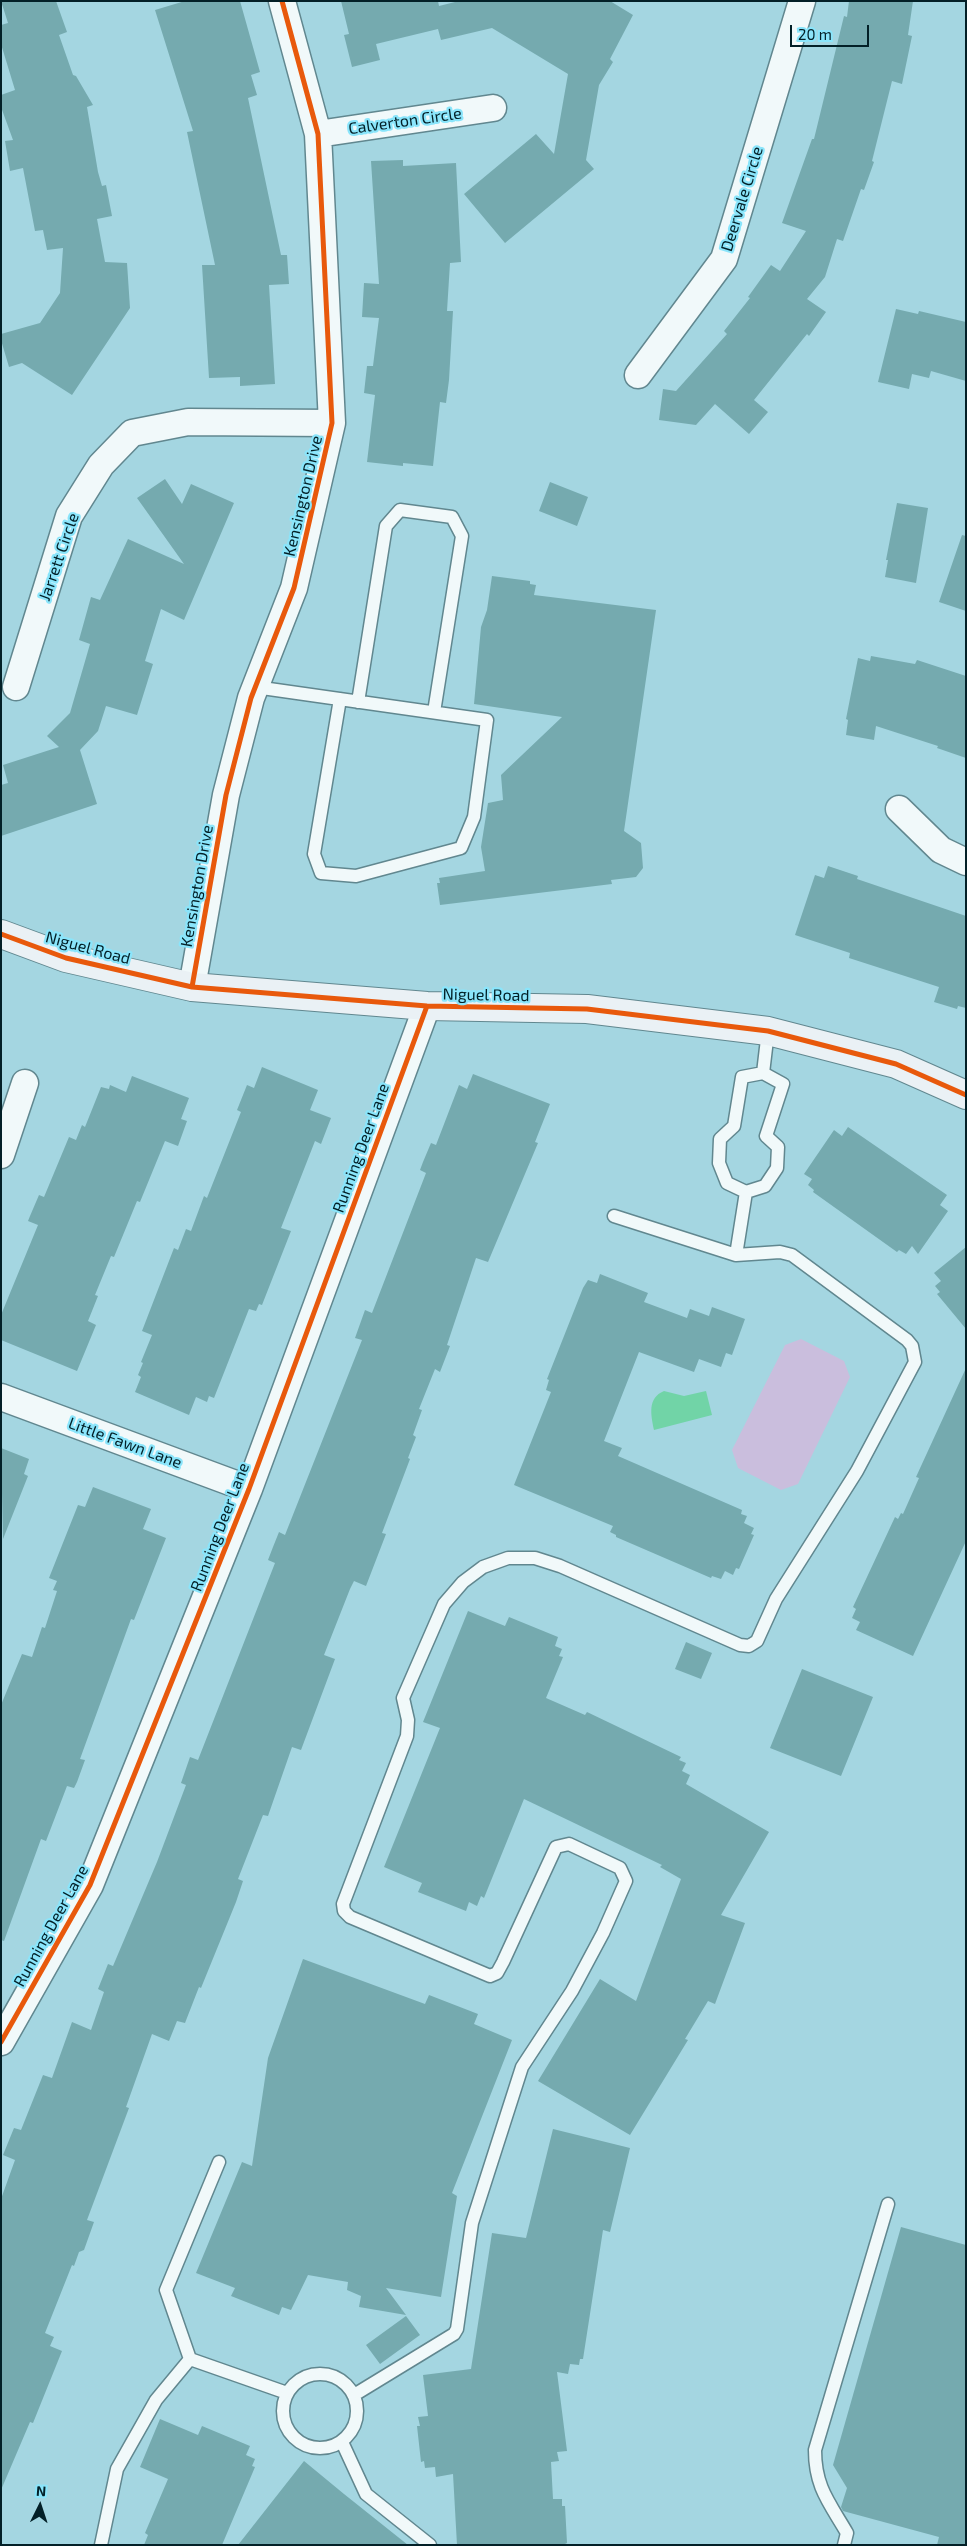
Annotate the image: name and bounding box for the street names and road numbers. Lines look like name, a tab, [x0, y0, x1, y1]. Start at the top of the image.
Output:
street label: Calverton Circle	[347, 104, 463, 138]
street label: Deervale Circle	[717, 144, 767, 254]
street label: Kensington Drive	[280, 434, 326, 558]
street label: Jarrett Circle	[35, 511, 83, 603]
street label: Kensington Drive	[177, 824, 217, 948]
street label: Niguel Road	[43, 927, 133, 969]
street label: Niguel Road	[442, 985, 530, 1005]
street label: Running Deer Lane	[329, 1081, 393, 1215]
street label: Little Fawn Lane	[66, 1414, 184, 1472]
street label: Running Deer Lane	[187, 1460, 253, 1594]
street label: Running Deer Lane	[10, 1862, 92, 1990]

